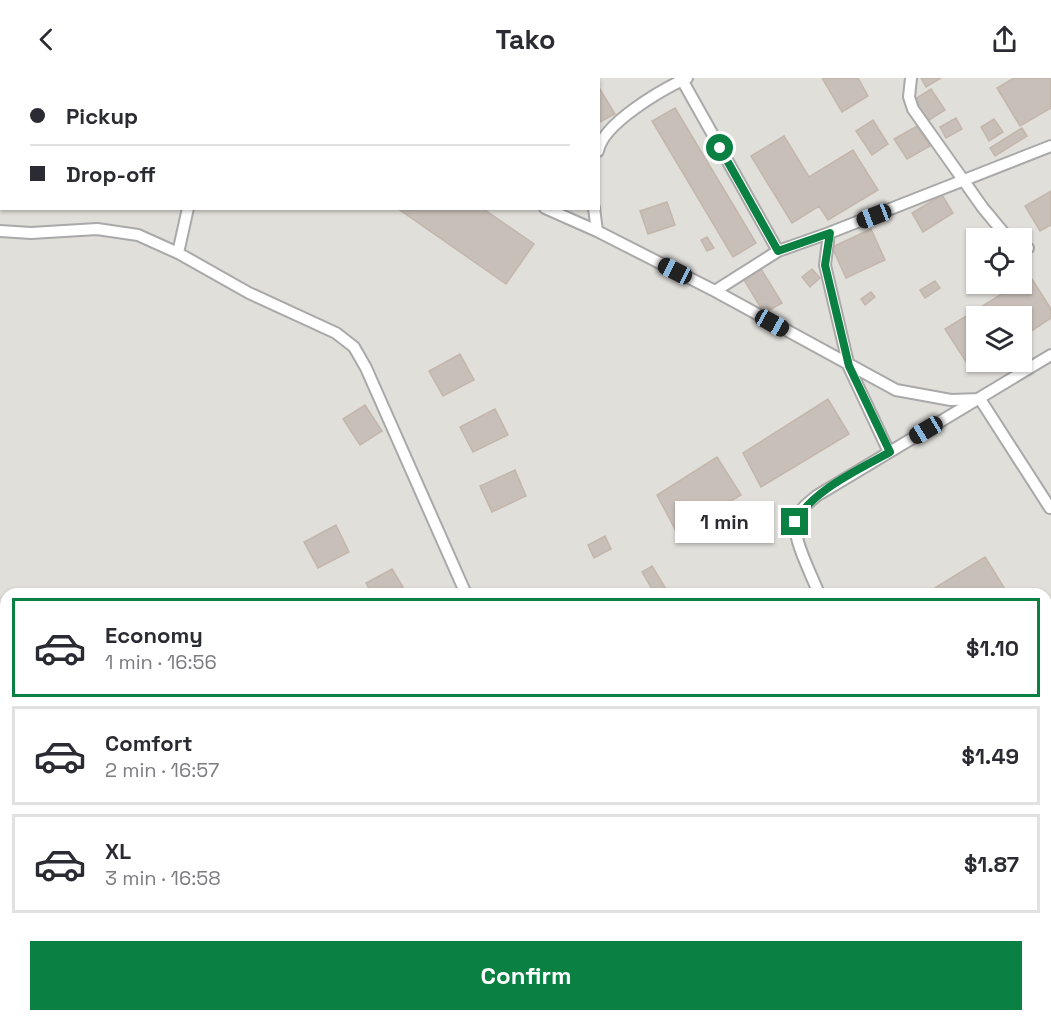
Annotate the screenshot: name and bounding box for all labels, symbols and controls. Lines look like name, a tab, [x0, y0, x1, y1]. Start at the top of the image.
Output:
text: Tako	[495, 22, 556, 57]
icon: back	[30, 23, 63, 56]
icon: share	[988, 23, 1021, 56]
text: Pickup	[66, 102, 138, 130]
route start	[706, 134, 733, 161]
text: Drop-off	[66, 160, 156, 188]
car	[854, 201, 894, 231]
map controls	[966, 228, 1032, 372]
button: locate	[966, 228, 1032, 294]
car	[655, 255, 695, 287]
car	[752, 306, 792, 340]
button: layers	[966, 306, 1032, 372]
car	[906, 413, 946, 447]
callout: 1 min	[675, 501, 774, 543]
route end	[781, 508, 808, 535]
text: 1 min	[700, 509, 749, 535]
icon: car	[33, 621, 87, 675]
text: Economy	[105, 621, 203, 649]
text: $1.10	[966, 634, 1019, 662]
text: 1 min · 16:56	[105, 649, 217, 675]
icon: car	[33, 729, 87, 783]
text: Comfort	[105, 729, 193, 757]
text: $1.49	[962, 742, 1019, 770]
text: 2 min · 16:57	[105, 757, 219, 783]
icon: car	[33, 837, 87, 891]
text: XL	[105, 837, 131, 865]
text: $1.87	[964, 850, 1019, 878]
text: 3 min · 16:58	[105, 865, 221, 891]
button: Confirm	[30, 941, 1022, 1010]

